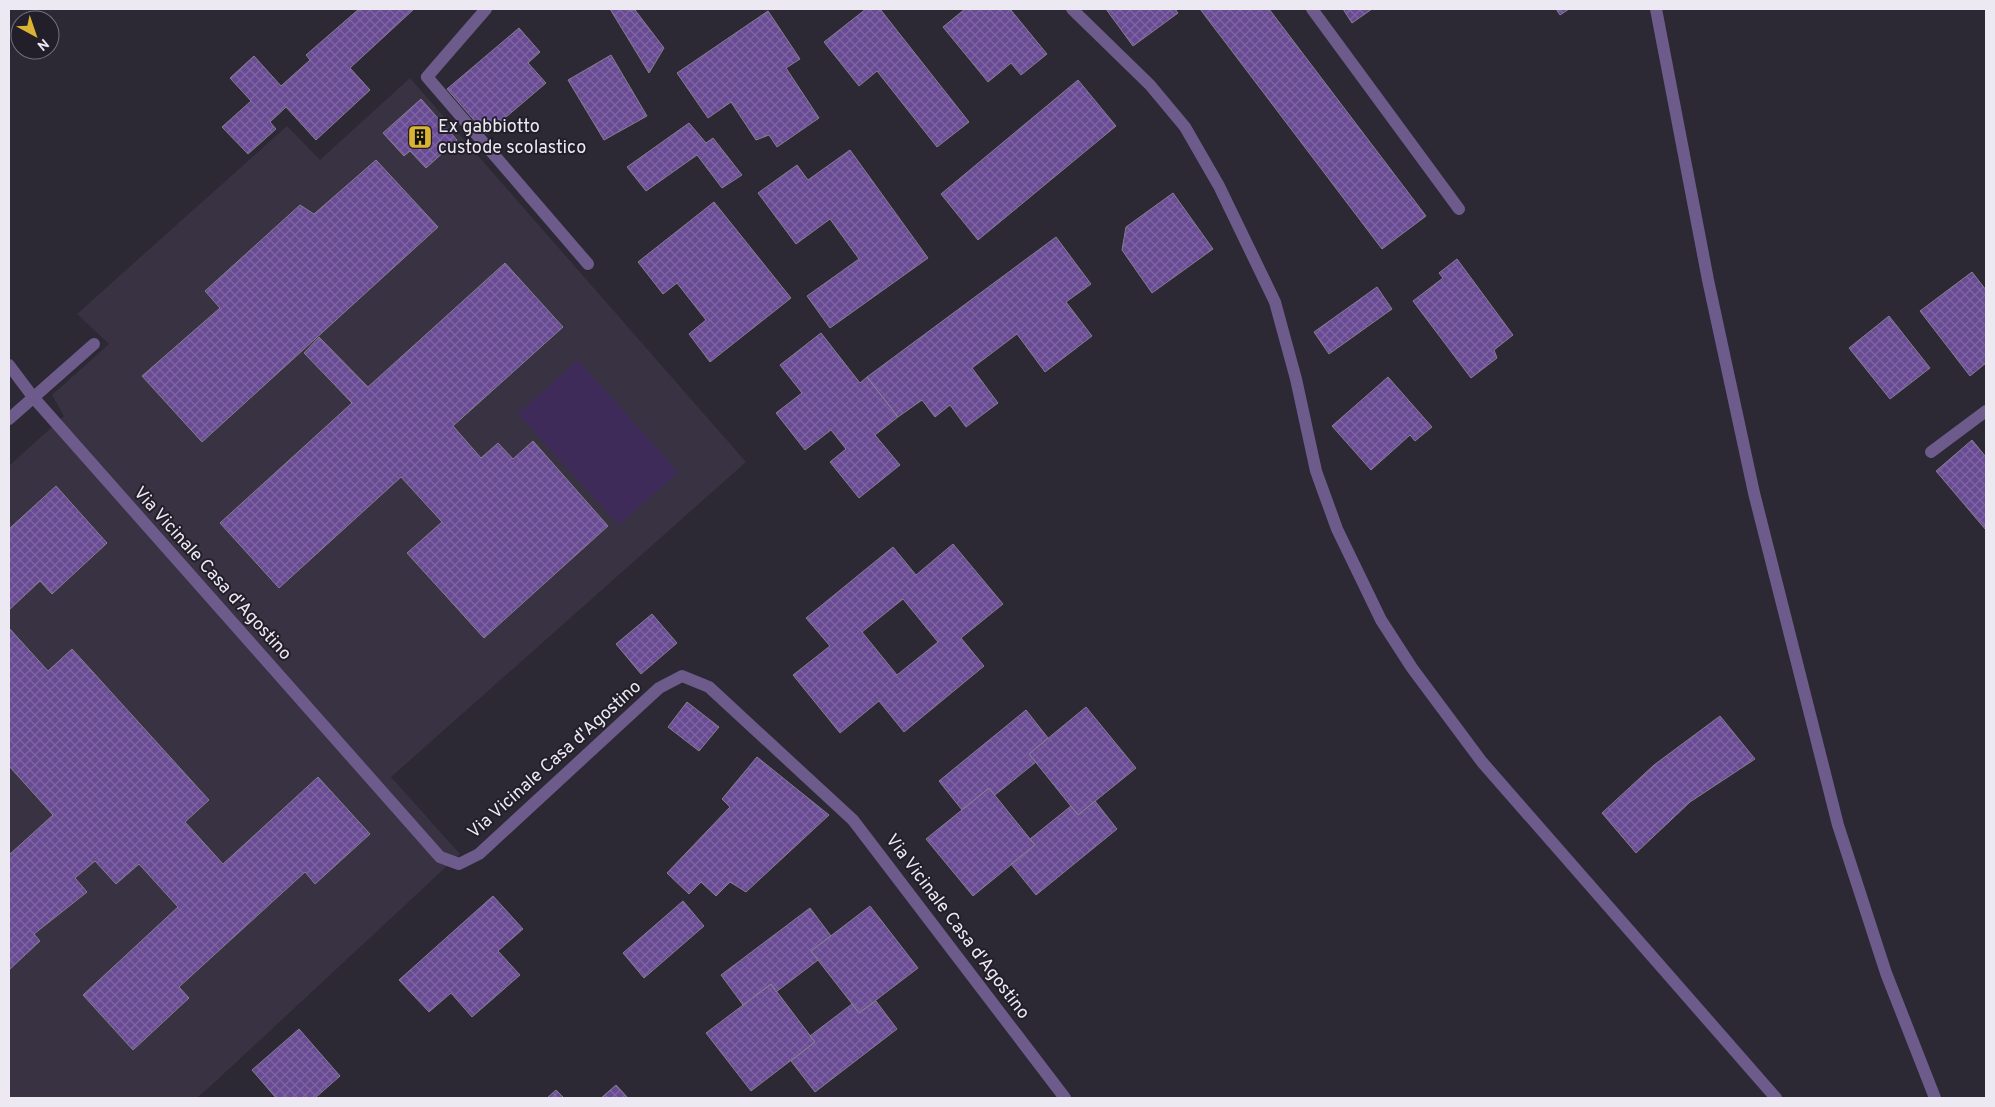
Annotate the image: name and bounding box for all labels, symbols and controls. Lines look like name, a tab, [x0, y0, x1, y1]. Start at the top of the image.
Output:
north arrow	[10, 10, 60, 60]
text: N	[33, 34, 52, 54]
place label: Ex gabbiotto custode scolastico	[438, 116, 586, 160]
building icon: Ex gabbiotto custode scolastico	[407, 124, 433, 150]
street label: Via Vicinale Casa d'Agostino	[128, 482, 296, 666]
street label: Via Vicinale Casa d'Agostino	[463, 676, 647, 844]
street label: Via Vicinale Casa d'Agostino	[880, 830, 1034, 1024]

